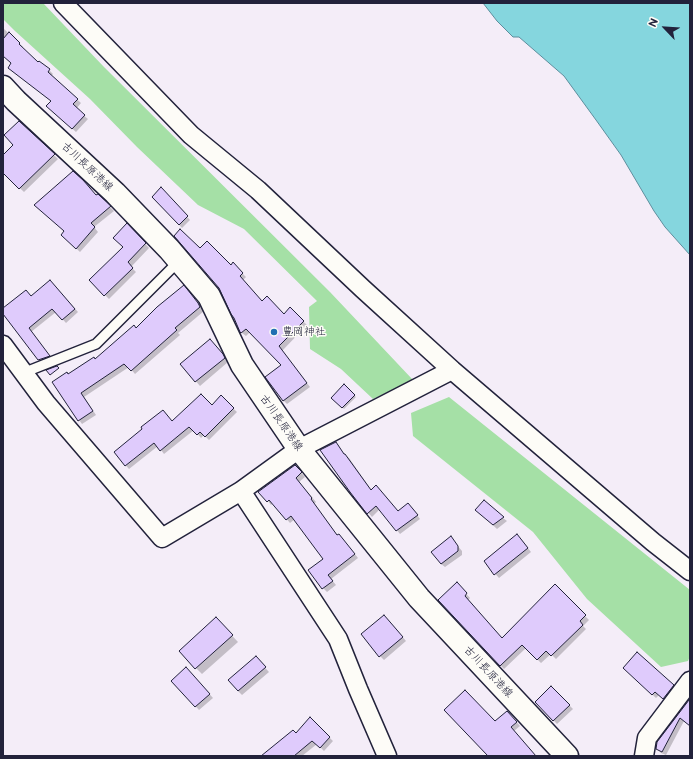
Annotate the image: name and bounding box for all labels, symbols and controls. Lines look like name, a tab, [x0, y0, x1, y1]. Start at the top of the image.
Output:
north arrow	[645, 8, 685, 48]
text: N	[646, 16, 661, 29]
street label: 古川長原港線	[58, 140, 116, 194]
place label: 豊岡神社	[282, 325, 326, 339]
marker: 豊岡神社	[269, 327, 279, 337]
street label: 古川長原港線	[257, 392, 305, 454]
street label: 古川長原港線	[461, 643, 515, 701]

